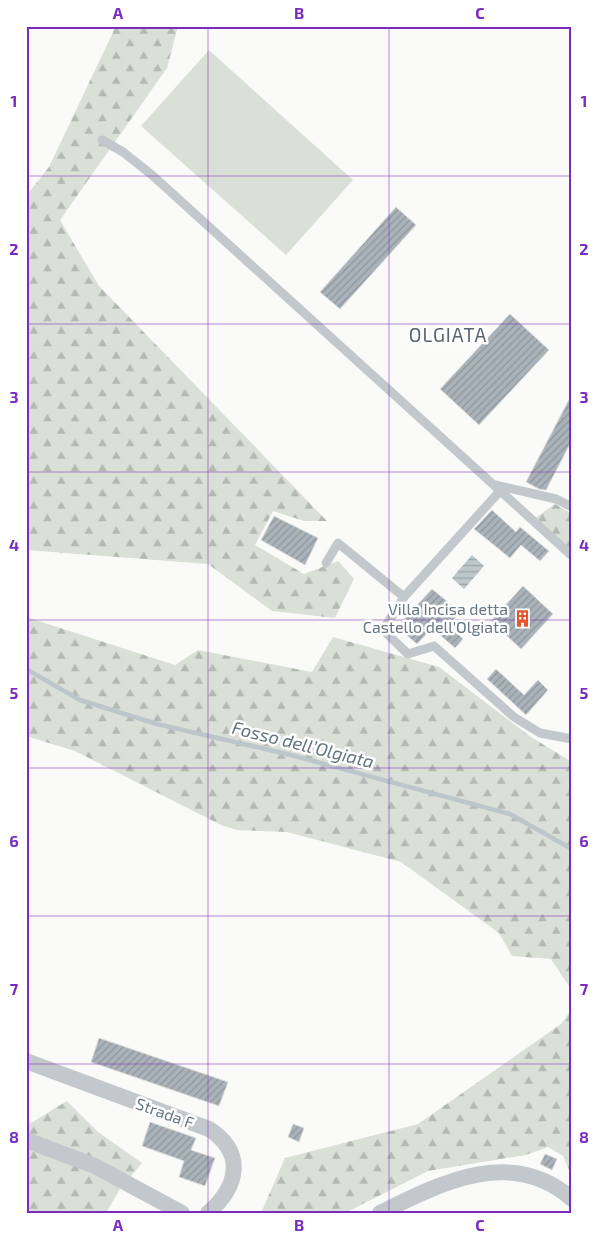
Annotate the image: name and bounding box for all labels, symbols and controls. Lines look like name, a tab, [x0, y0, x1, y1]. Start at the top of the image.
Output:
text: A	[113, 3, 124, 22]
text: B	[294, 3, 304, 22]
text: C	[475, 3, 485, 22]
text: 1	[11, 91, 17, 110]
text: 1	[581, 91, 587, 110]
text: 2	[9, 239, 19, 258]
text: 2	[579, 239, 589, 258]
district label: OLGIATA	[409, 323, 487, 346]
text: 3	[9, 387, 19, 406]
text: 3	[579, 387, 589, 406]
text: 4	[9, 535, 19, 554]
text: 4	[579, 535, 589, 554]
place label: Villa Incisa detta Castello dell'Olgiata	[363, 599, 508, 636]
building icon: Villa Incisa detta Castello dell'Olgiata	[512, 608, 532, 628]
text: 5	[10, 683, 19, 702]
text: 5	[580, 683, 589, 702]
water label: Fosso dell’Olgiata	[230, 716, 376, 772]
text: 6	[9, 831, 19, 850]
text: 6	[579, 831, 589, 850]
text: 7	[10, 979, 19, 998]
text: 7	[580, 979, 589, 998]
street label: Strada F	[134, 1093, 197, 1132]
text: 8	[9, 1127, 19, 1146]
text: 8	[579, 1127, 589, 1146]
text: A	[113, 1215, 124, 1234]
text: B	[294, 1215, 304, 1234]
text: C	[475, 1215, 485, 1234]

